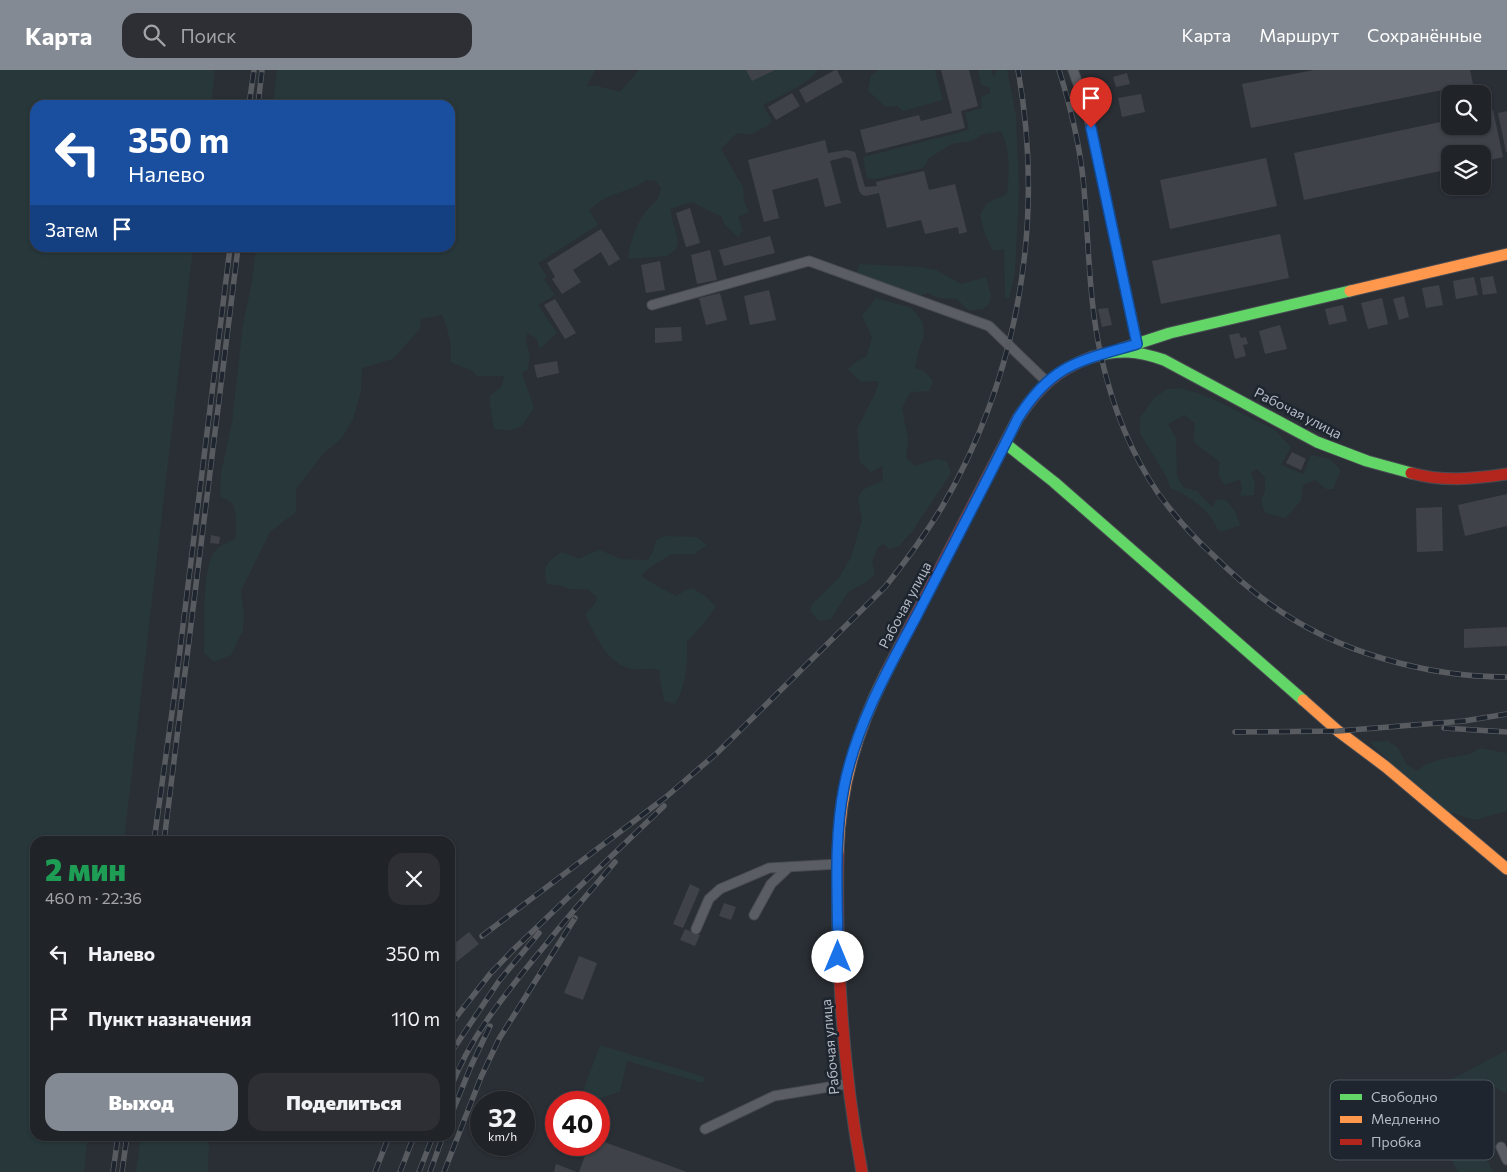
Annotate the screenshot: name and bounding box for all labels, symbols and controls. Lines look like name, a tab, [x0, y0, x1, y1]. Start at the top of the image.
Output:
search box	[122, 13, 472, 58]
text: Карта	[25, 21, 92, 50]
icon: search	[140, 21, 168, 49]
text: Поиск	[180, 24, 236, 47]
text: Карта	[1182, 24, 1231, 46]
text: Маршрут	[1259, 24, 1339, 46]
text: Сохранённые	[1367, 24, 1482, 46]
pin	[1070, 77, 1112, 128]
icon: arrive	[1077, 84, 1105, 112]
map controls	[1441, 85, 1491, 195]
button: search	[1441, 85, 1491, 135]
text: 350 m	[128, 117, 229, 160]
icon: left	[45, 120, 110, 185]
button: layers	[1441, 145, 1491, 195]
text: Налево	[128, 160, 205, 187]
icon: arrive	[108, 215, 136, 243]
text: Затем	[45, 218, 98, 241]
street label: Рабочая улица	[1252, 383, 1345, 442]
street label: Рабочая улица	[875, 558, 935, 651]
text: 2 мин	[45, 850, 126, 887]
button: close	[388, 853, 440, 905]
text: 460 m · 22:36	[45, 888, 142, 907]
position arrow	[811, 930, 863, 982]
icon: left	[45, 940, 73, 968]
text: Налево	[88, 942, 155, 965]
text: 350 m	[386, 942, 440, 965]
street label: Рабочая улица	[817, 999, 842, 1096]
icon: arrive	[45, 1005, 73, 1033]
text: Пункт назначения	[88, 1007, 251, 1030]
text: 110 m	[391, 1007, 440, 1030]
button: Выход	[45, 1073, 238, 1131]
button: Поделиться	[248, 1073, 440, 1131]
legend	[1330, 1080, 1494, 1160]
text: Свободно	[1371, 1088, 1438, 1105]
speed limit sign: 40	[545, 1091, 610, 1156]
text: 32	[488, 1102, 517, 1132]
text: Медленно	[1371, 1110, 1440, 1127]
text: km/h	[488, 1129, 517, 1143]
text: Пробка	[1371, 1133, 1421, 1150]

